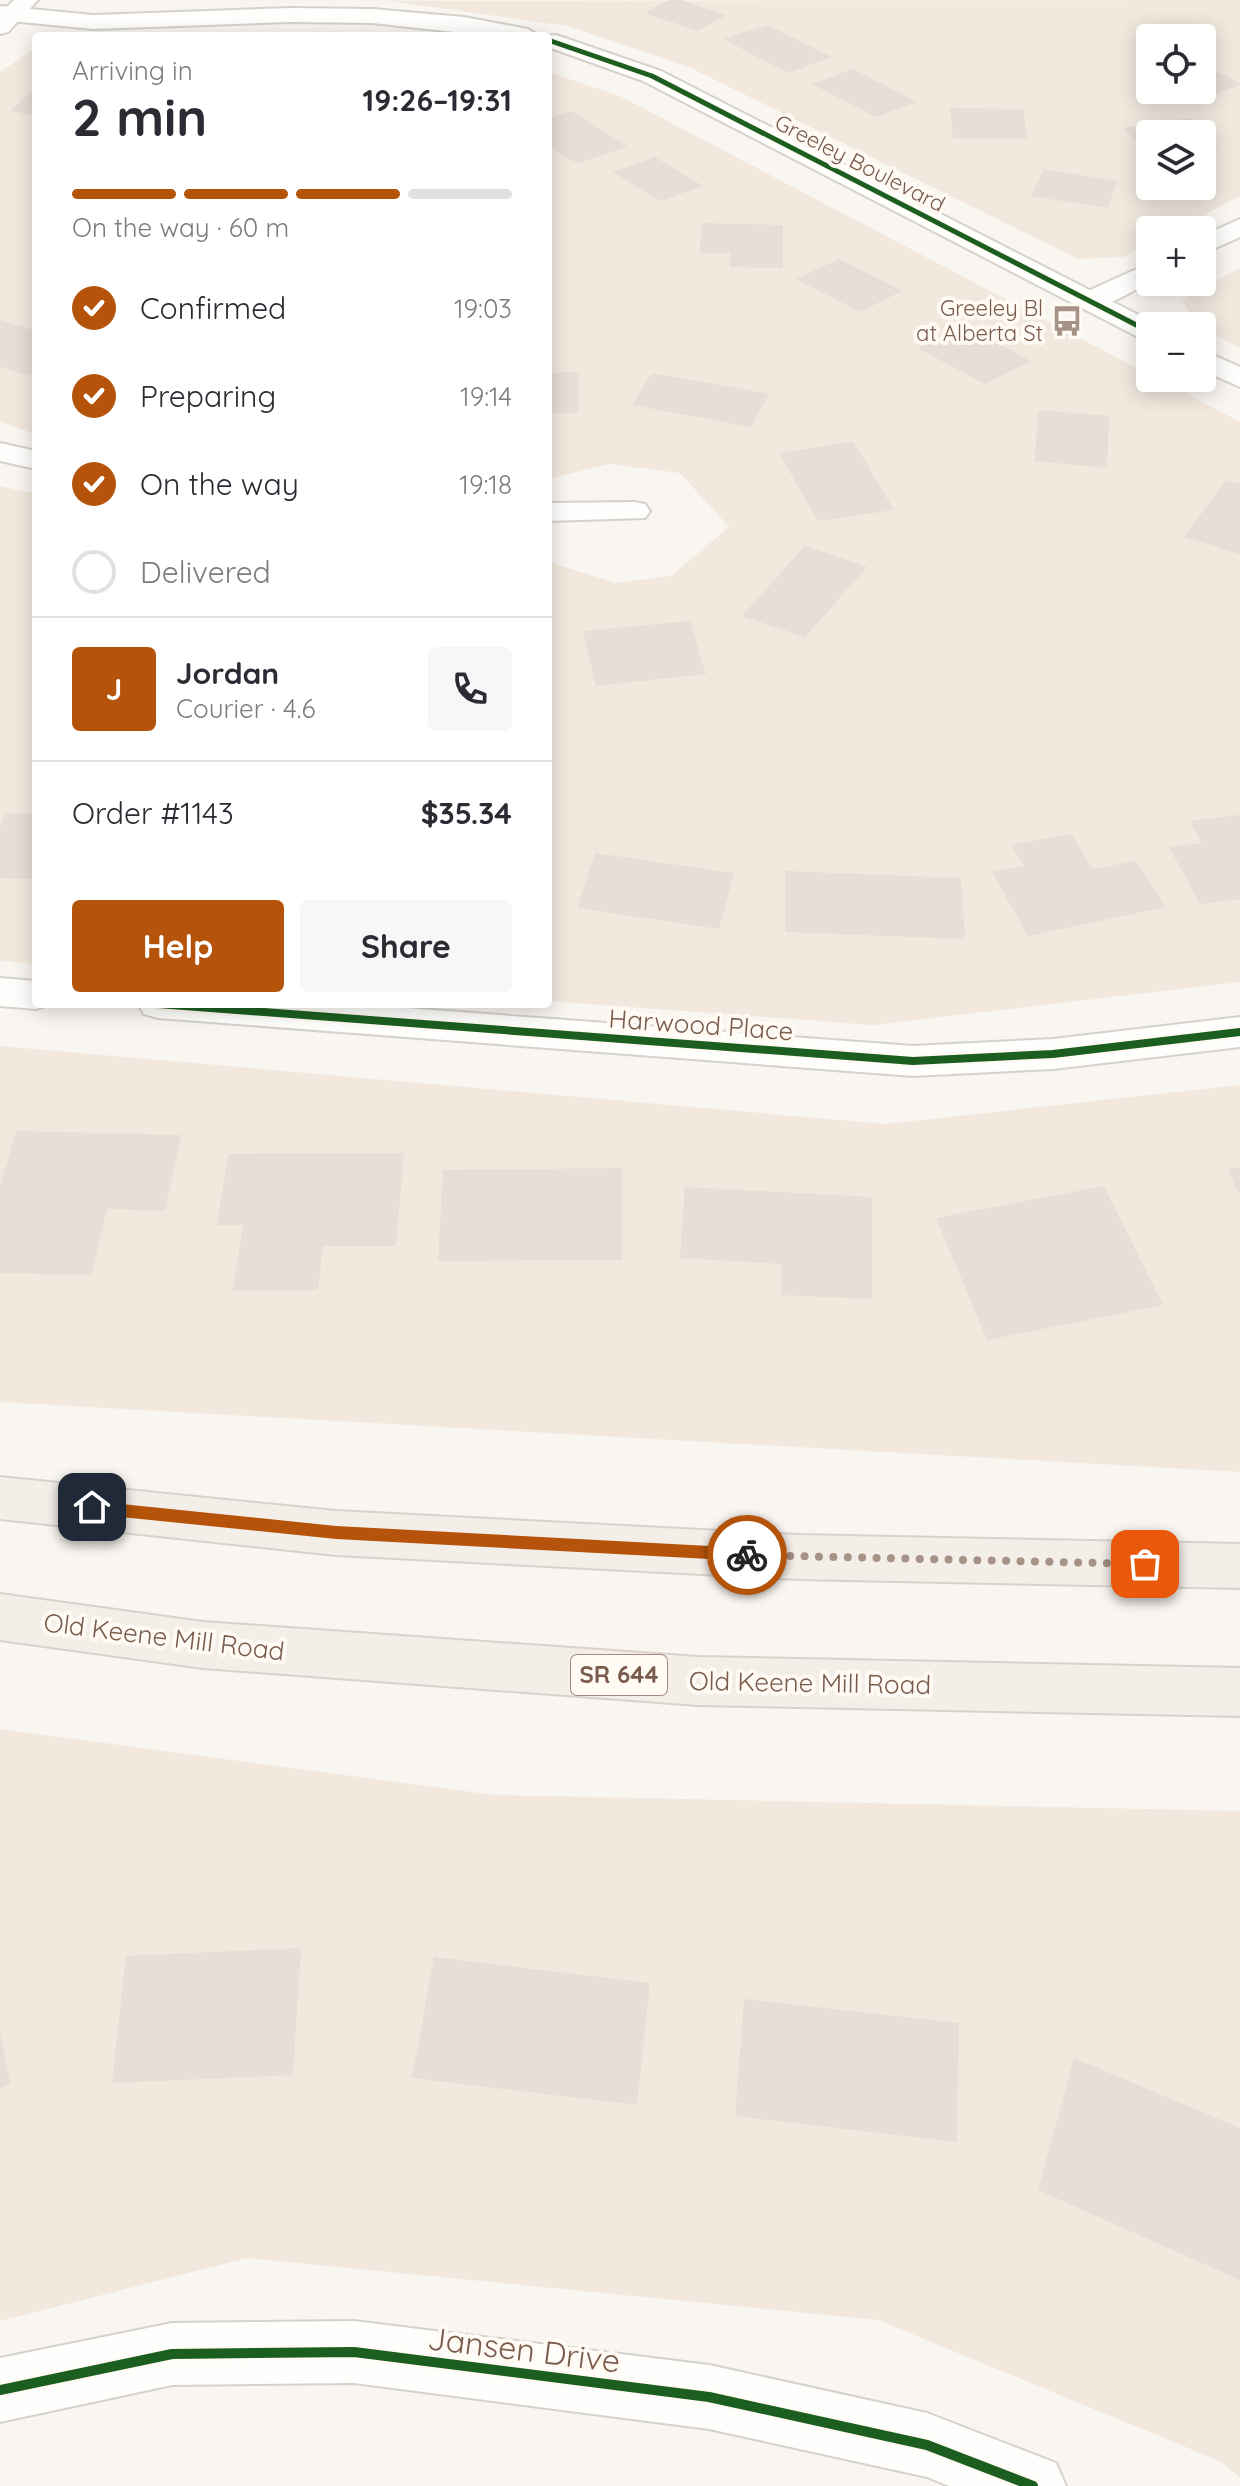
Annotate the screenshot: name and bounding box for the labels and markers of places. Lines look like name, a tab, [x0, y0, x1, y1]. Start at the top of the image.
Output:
place label: Greeley Bl at Alberta St	[916, 294, 1043, 347]
bus stop icon: Greeley Bl at Alberta St	[1050, 304, 1084, 338]
pin	[58, 1473, 126, 1541]
pin	[1111, 1530, 1179, 1598]

